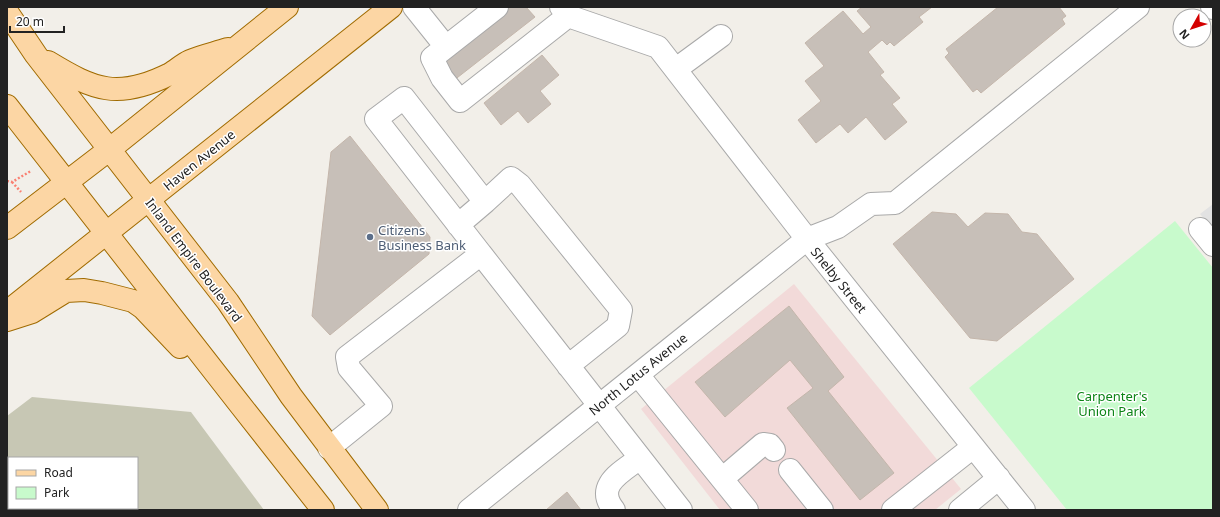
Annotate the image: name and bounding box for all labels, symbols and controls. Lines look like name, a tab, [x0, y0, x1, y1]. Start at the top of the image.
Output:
scale bar	[10, 8, 64, 34]
north arrow	[1172, 8, 1212, 48]
text: 20 m	[16, 13, 44, 30]
text: N	[1175, 26, 1192, 43]
street label: Haven Avenue	[159, 125, 239, 195]
street label: Inland Empire Boulevard	[141, 194, 247, 326]
place label: Citizens Business Bank	[378, 221, 466, 254]
marker: Citizens Business Bank	[365, 232, 375, 242]
street label: Shelby Street	[807, 243, 871, 317]
street label: North Lotus Avenue	[585, 329, 691, 419]
park label: Carpenter's Union Park	[1077, 387, 1147, 420]
legend	[8, 457, 138, 509]
text: Road	[44, 464, 73, 481]
text: Park	[44, 484, 70, 501]

